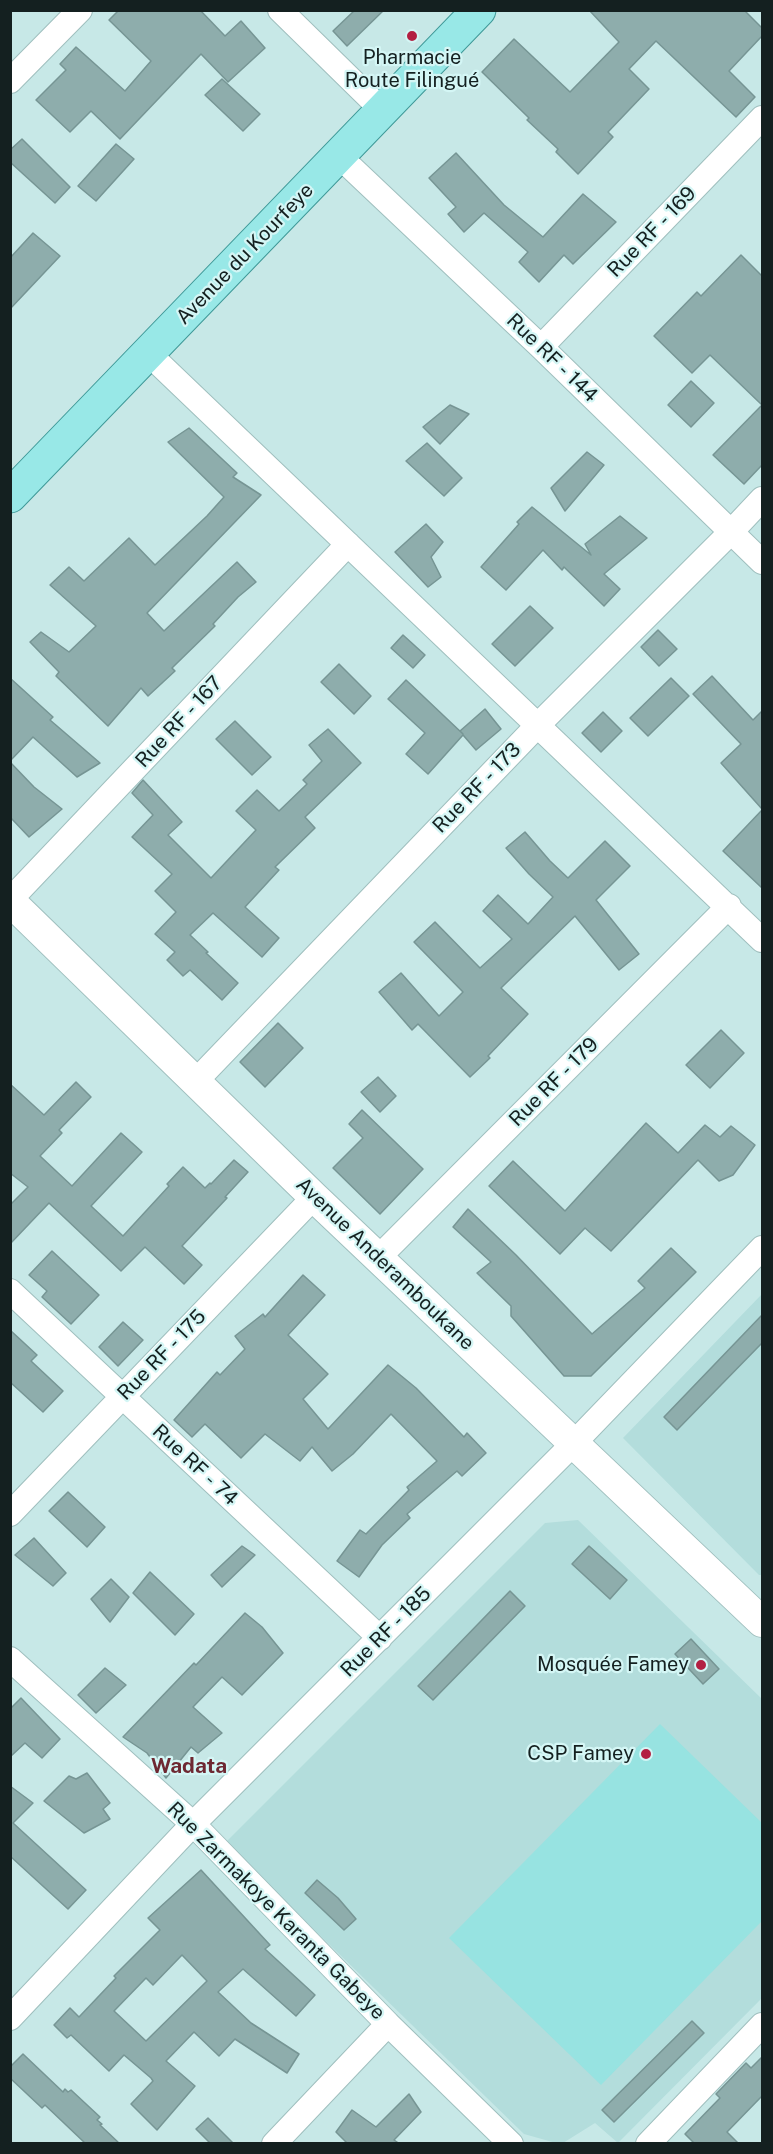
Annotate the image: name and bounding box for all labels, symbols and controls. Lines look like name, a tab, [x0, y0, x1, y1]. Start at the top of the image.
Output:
marker: Pharmacie Route Filingué	[405, 29, 419, 43]
place label: Pharmacie Route Filingué	[345, 46, 479, 93]
street label: Avenue du Kourfeye	[171, 178, 319, 330]
street label: Rue RF - 169	[603, 182, 701, 282]
street label: Rue RF - 144	[502, 309, 602, 407]
street label: Rue RF - 167	[131, 671, 227, 773]
street label: Rue RF - 173	[428, 738, 526, 838]
street label: Rue RF - 179	[504, 1032, 604, 1132]
street label: Avenue Anderamboukane	[291, 1173, 479, 1355]
street label: Rue RF - 175	[113, 1305, 211, 1405]
street label: Rue RF - 74	[147, 1419, 243, 1511]
street label: Rue RF - 185	[336, 1582, 436, 1682]
place label: Mosquée Famey	[537, 1653, 689, 1677]
marker: Mosquée Famey	[694, 1658, 708, 1672]
place label: CSP Famey	[527, 1742, 634, 1766]
marker: CSP Famey	[639, 1747, 653, 1761]
district label: Wadata	[151, 1754, 227, 1780]
street label: Rue Zarmakoye Karanta Gabeye	[162, 1797, 390, 2025]

